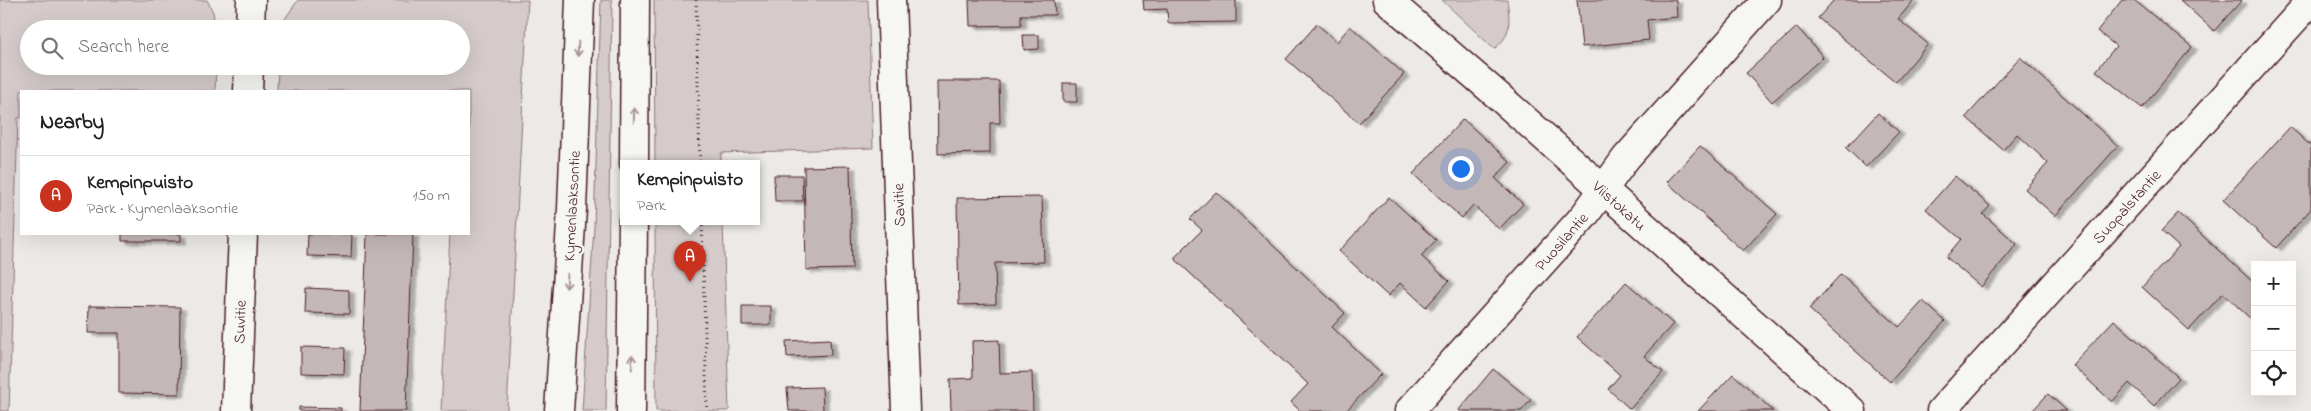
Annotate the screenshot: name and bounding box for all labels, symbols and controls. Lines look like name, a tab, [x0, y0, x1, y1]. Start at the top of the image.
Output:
search box	[20, 20, 470, 75]
icon: search	[38, 34, 66, 62]
text: Search here	[78, 34, 169, 61]
one-way arrow	[573, 40, 582, 56]
one-way arrow	[629, 107, 639, 123]
text: Nearby	[40, 108, 104, 138]
street label: Kymenlaaksontie	[558, 149, 588, 262]
your location	[1448, 156, 1474, 182]
popup	[620, 160, 760, 225]
street label: Suopalstantie	[2087, 164, 2168, 250]
text: Kempinpuisto	[637, 167, 743, 194]
text: Kempinpuisto	[87, 170, 193, 197]
street label: Viistokatu	[1586, 175, 1651, 237]
street label: Savitie	[887, 182, 913, 227]
text: A	[51, 184, 61, 208]
text: 150 m	[412, 184, 450, 208]
text: Park	[637, 194, 666, 218]
text: Park · Kymenlaaksontie	[87, 197, 238, 221]
street label: Puosilantie	[1530, 207, 1596, 277]
pin: A	[674, 241, 706, 282]
map controls	[2251, 261, 2296, 396]
button: +	[2251, 261, 2296, 306]
one-way arrow	[563, 273, 572, 289]
street label: Suvitie	[228, 299, 254, 344]
button: −	[2251, 306, 2296, 351]
button: locate	[2251, 351, 2296, 396]
one-way arrow	[627, 355, 637, 371]

